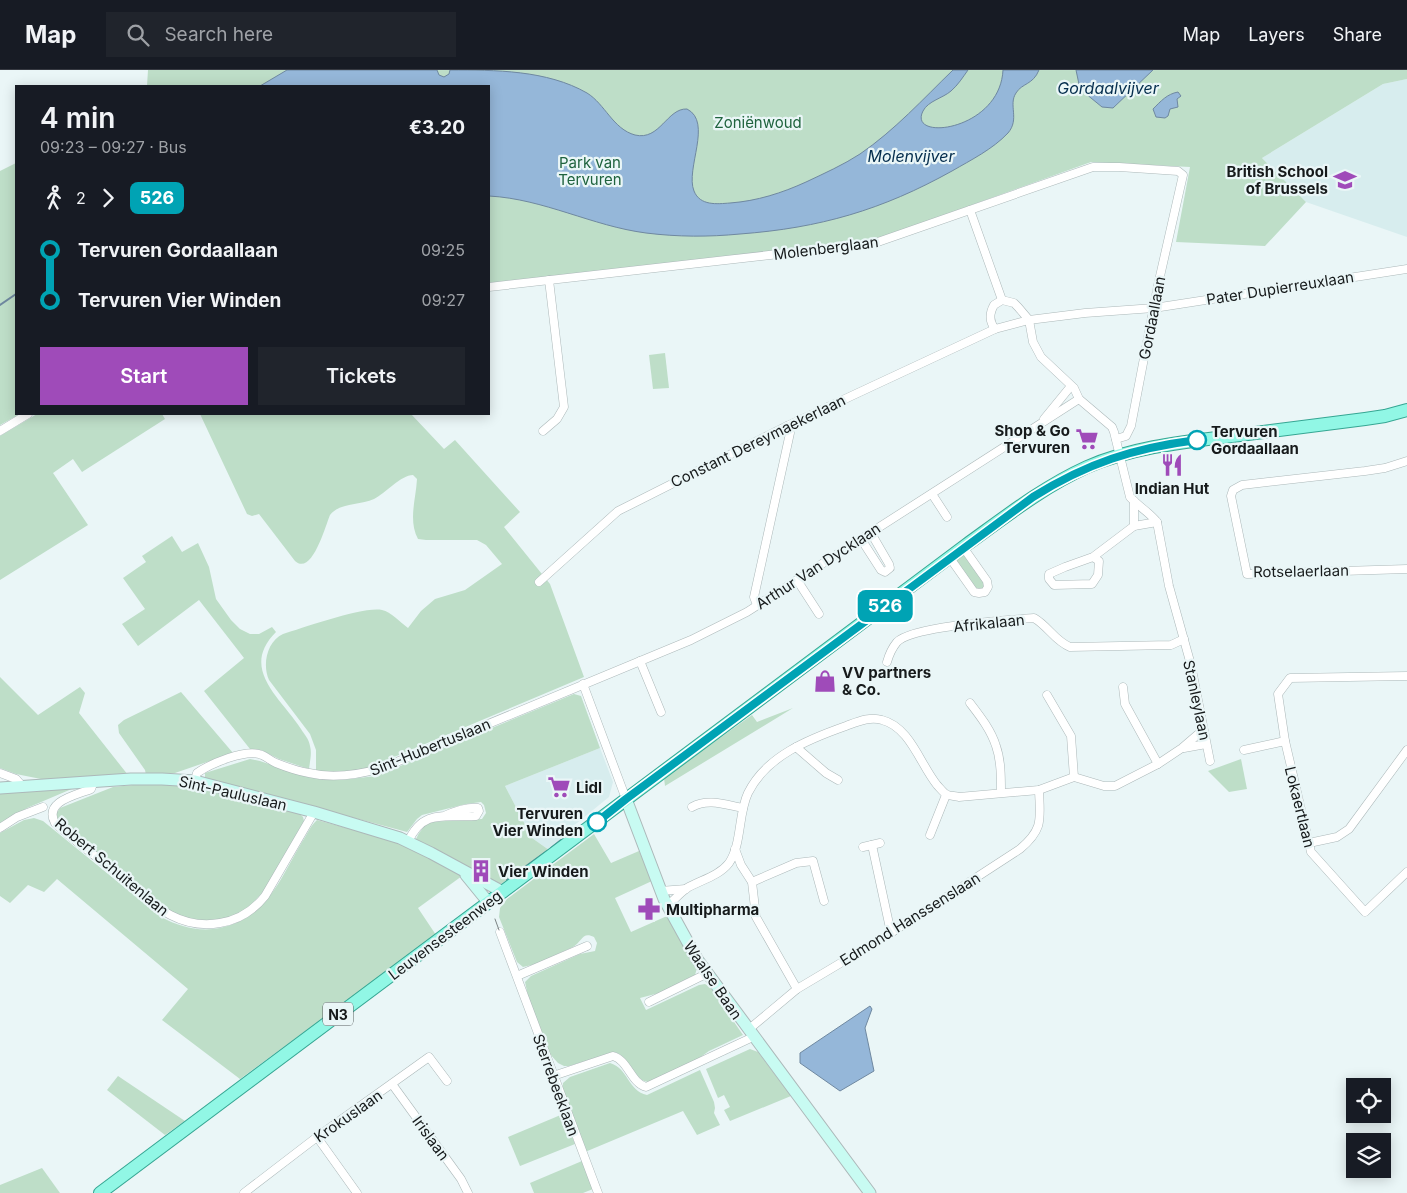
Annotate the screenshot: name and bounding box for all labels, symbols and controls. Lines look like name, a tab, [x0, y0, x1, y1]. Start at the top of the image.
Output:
search box	[106, 12, 456, 57]
text: Map	[25, 20, 76, 49]
icon: search	[124, 21, 152, 49]
text: Search here	[164, 23, 273, 46]
text: Map	[1183, 24, 1220, 45]
text: Layers	[1248, 24, 1305, 45]
text: Share	[1333, 24, 1382, 45]
water label: Gordaalvijver	[1057, 78, 1160, 98]
text: 4 min	[40, 101, 115, 135]
park label: Zoniënwoud	[714, 113, 802, 132]
text: €3.20	[409, 116, 465, 139]
text: 09:23 – 09:27 · Bus	[40, 137, 187, 157]
water label: Molenvijver	[867, 146, 955, 166]
park label: Park van Tervuren	[558, 153, 622, 189]
place label: British School of Brussels	[1226, 162, 1328, 198]
school or university icon: British School of Brussels	[1332, 167, 1358, 193]
icon: walk	[40, 184, 68, 212]
icon: forward	[94, 184, 122, 212]
text: 526	[140, 187, 174, 208]
text: 2	[76, 188, 86, 208]
street label: Molenberglaan	[772, 232, 880, 264]
text: Tervuren Gordaallaan	[78, 239, 278, 262]
text: 09:25	[421, 240, 465, 260]
street label: Pater Dupierreuxlaan	[1205, 267, 1355, 309]
street label: Gordaallaan	[1135, 275, 1169, 361]
text: Tervuren Vier Winden	[78, 289, 281, 312]
text: 09:27	[422, 290, 465, 310]
button: Start	[40, 347, 248, 405]
button: Tickets	[258, 347, 465, 405]
street label: Constant Dereymaekerlaan	[667, 390, 849, 492]
place label: Shop & Go Tervuren	[995, 421, 1070, 457]
place label: Tervuren Gordaallaan	[1211, 422, 1299, 458]
supermarket icon: Shop & Go Tervuren	[1074, 426, 1100, 452]
marker: Tervuren Gordaallaan	[1187, 430, 1207, 450]
restaurant icon: Indian Hut	[1159, 452, 1185, 478]
place label: Indian Hut	[1135, 479, 1210, 498]
street label: Arthur Van Dycklaan	[752, 519, 884, 613]
street label: Rotselaerlaan	[1253, 561, 1349, 581]
line badge: 526	[856, 590, 914, 622]
text: 526	[868, 595, 902, 616]
street label: Afrikalaan	[952, 610, 1026, 636]
street label: Stanleylaan	[1179, 658, 1215, 742]
place label: VV partners & Co.	[842, 663, 931, 699]
shop icon: VV partners & Co.	[812, 668, 838, 694]
street label: Sint-Hubertuslaan	[367, 714, 493, 780]
street label: Lokaertlaan	[1281, 764, 1319, 850]
street label: Sint-Pauluslaan	[177, 771, 289, 815]
supermarket icon: Lidl	[546, 774, 572, 800]
place label: Lidl	[576, 778, 602, 797]
place label: Tervuren Vier Winden	[492, 804, 583, 840]
marker: Tervuren Vier Winden	[587, 812, 607, 832]
street label: Robert Schuitenlaan	[51, 814, 173, 920]
building icon: Vier Winden	[468, 858, 494, 884]
place label: Vier Winden	[498, 862, 589, 881]
street label: Edmond Hanssenslaan	[836, 868, 984, 970]
street label: Leuvensesteenweg	[384, 886, 506, 984]
pharmacy icon: Multipharma	[636, 896, 662, 922]
place label: Multipharma	[666, 900, 759, 919]
street label: Waalse Baan	[680, 937, 746, 1023]
road number: N3	[323, 1002, 353, 1026]
street label: Sterrebeeklaan	[529, 1031, 583, 1139]
map controls	[1346, 1078, 1391, 1178]
button: locate	[1346, 1078, 1391, 1123]
street label: Krokuslaan	[310, 1086, 386, 1146]
street label: Irislaan	[408, 1112, 454, 1164]
button: layers	[1346, 1133, 1391, 1178]

